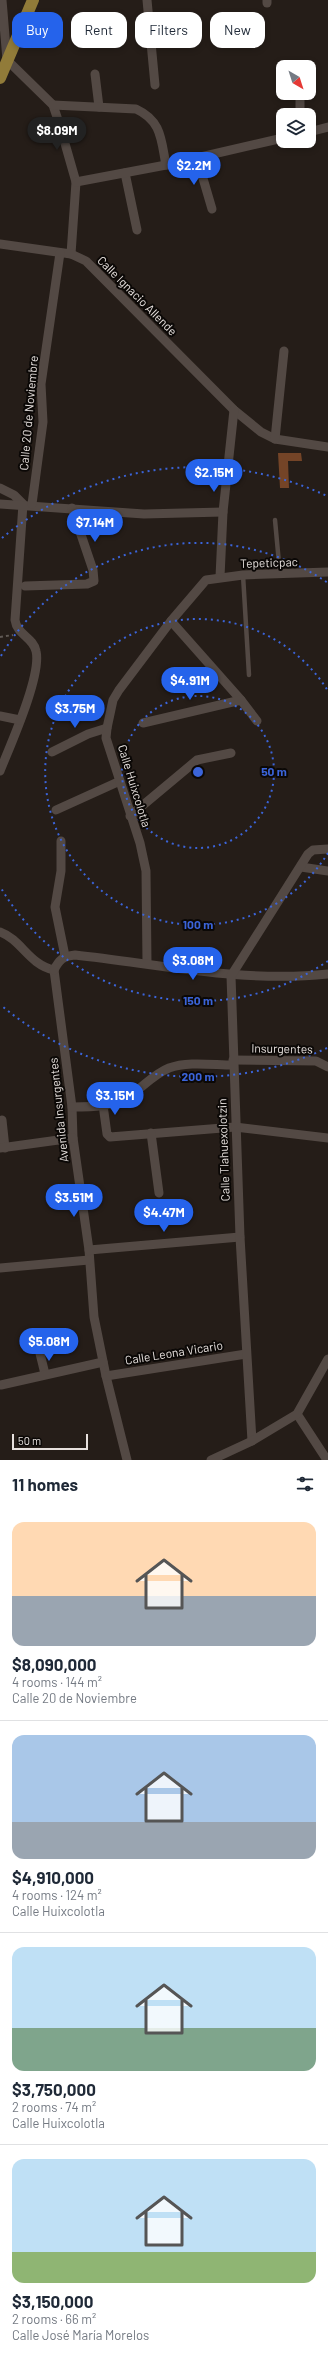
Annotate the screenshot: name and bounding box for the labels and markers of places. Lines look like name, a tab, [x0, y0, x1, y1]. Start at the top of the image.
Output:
pin: $8.09M	[24, 117, 90, 151]
pin: $2.2M	[166, 152, 222, 186]
pin: $2.15M	[181, 459, 247, 493]
pin: $7.14M	[62, 509, 128, 543]
pin: $4.91M	[157, 667, 223, 701]
pin: $3.75M	[42, 695, 108, 729]
centre of rings	[191, 765, 205, 779]
pin: $3.08M	[160, 947, 226, 981]
pin: $3.15M	[82, 1082, 148, 1116]
pin: $3.51M	[41, 1184, 107, 1218]
pin: $4.47M	[131, 1199, 197, 1233]
pin: $5.08M	[16, 1328, 82, 1362]

